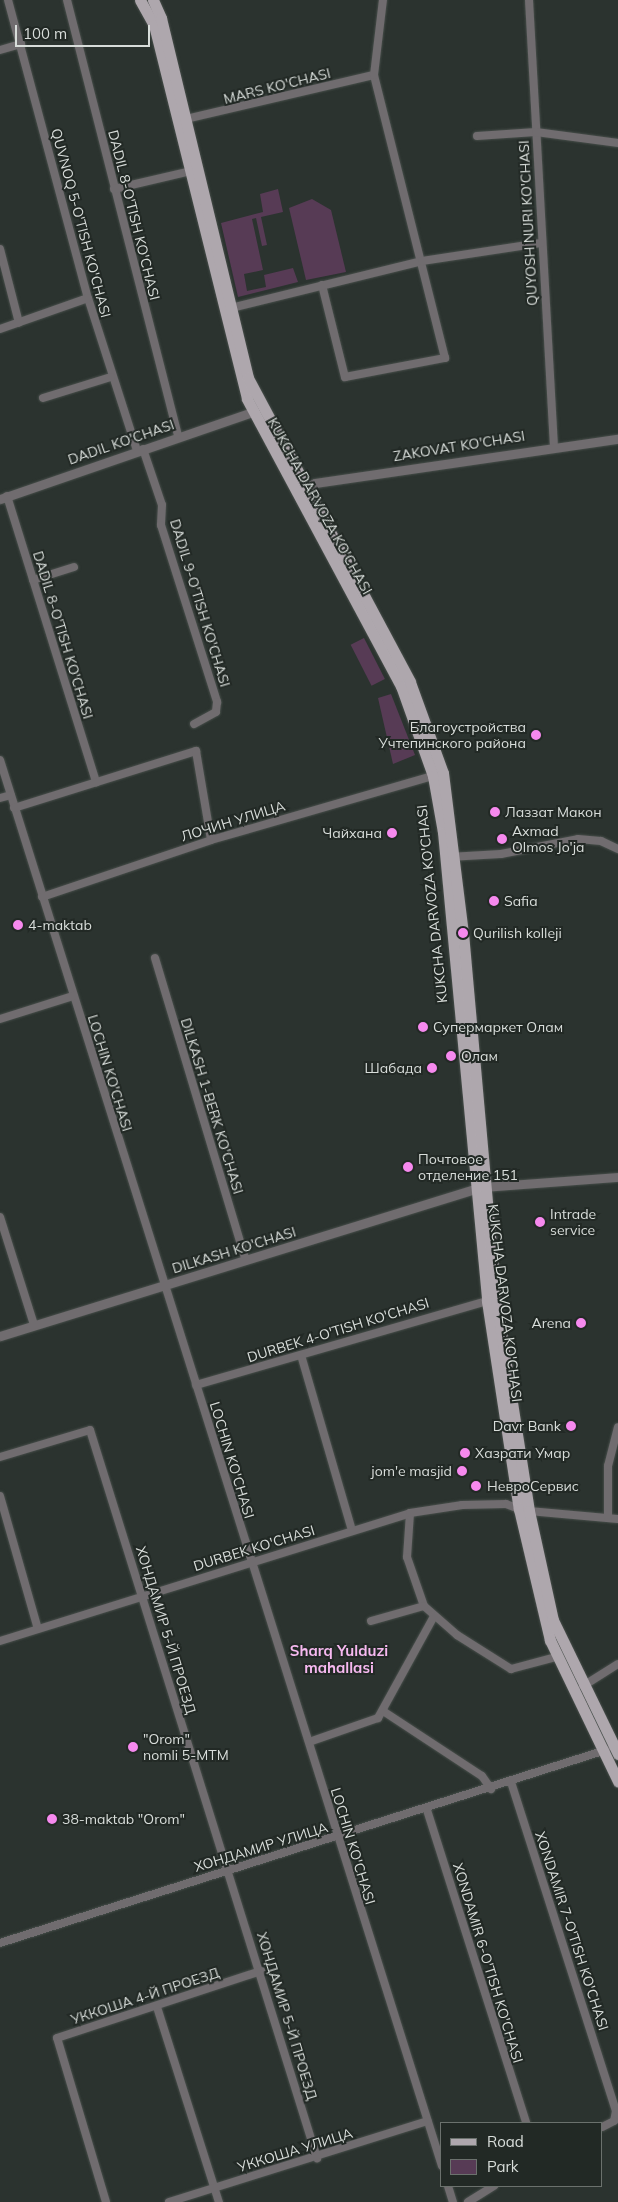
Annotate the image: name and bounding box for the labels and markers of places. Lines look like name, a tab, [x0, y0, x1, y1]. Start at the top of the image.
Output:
place label: Благоустройства Учтепинского района	[378, 719, 526, 752]
marker: Благоустройства Учтепинского района	[530, 729, 542, 741]
place label: Лаззат Макон	[505, 804, 602, 820]
marker: Лаззат Макон	[489, 806, 501, 818]
place label: Axmad Olmos Jo'ja	[512, 823, 584, 856]
place label: Чайхана	[322, 825, 382, 841]
marker: Чайхана	[386, 827, 398, 839]
marker: Axmad Olmos Jo'ja	[496, 833, 508, 845]
place label: Safia	[504, 893, 538, 909]
marker: Safia	[488, 895, 500, 907]
place label: 4-maktab	[28, 917, 92, 933]
marker: 4-maktab	[12, 919, 24, 931]
place label: Qurilish kolleji	[473, 925, 562, 941]
marker: Qurilish kolleji	[457, 927, 469, 939]
place label: Супермаркет Олам	[433, 1019, 563, 1035]
marker: Супермаркет Олам	[417, 1021, 429, 1033]
place label: Олам	[461, 1048, 498, 1064]
marker: Олам	[445, 1050, 457, 1062]
place label: Шабада	[365, 1060, 422, 1076]
marker: Шабада	[426, 1062, 438, 1074]
place label: Почтовое отделение 151	[418, 1151, 518, 1184]
marker: Почтовое отделение 151	[402, 1161, 414, 1173]
place label: Intrade service	[550, 1206, 596, 1238]
marker: Intrade service	[534, 1216, 546, 1228]
place label: Arena	[531, 1315, 571, 1331]
marker: Arena	[575, 1317, 587, 1329]
place label: Davr Bank	[493, 1418, 561, 1434]
marker: Davr Bank	[565, 1420, 577, 1432]
place label: Хазрати Умар	[475, 1445, 570, 1461]
marker: Хазрати Умар	[459, 1447, 471, 1459]
place label: jom'e masjid	[371, 1463, 452, 1479]
marker: jom'e masjid	[456, 1465, 468, 1477]
place label: НевроСервис	[487, 1478, 579, 1494]
marker: НевроСервис	[469, 1479, 483, 1493]
place label: "Orom" nomli 5-MTM	[143, 1731, 229, 1764]
marker: "Orom" nomli 5-MTM	[127, 1741, 139, 1753]
place label: 38-maktab "Orom"	[62, 1811, 185, 1827]
marker: 38-maktab "Orom"	[46, 1813, 58, 1825]

